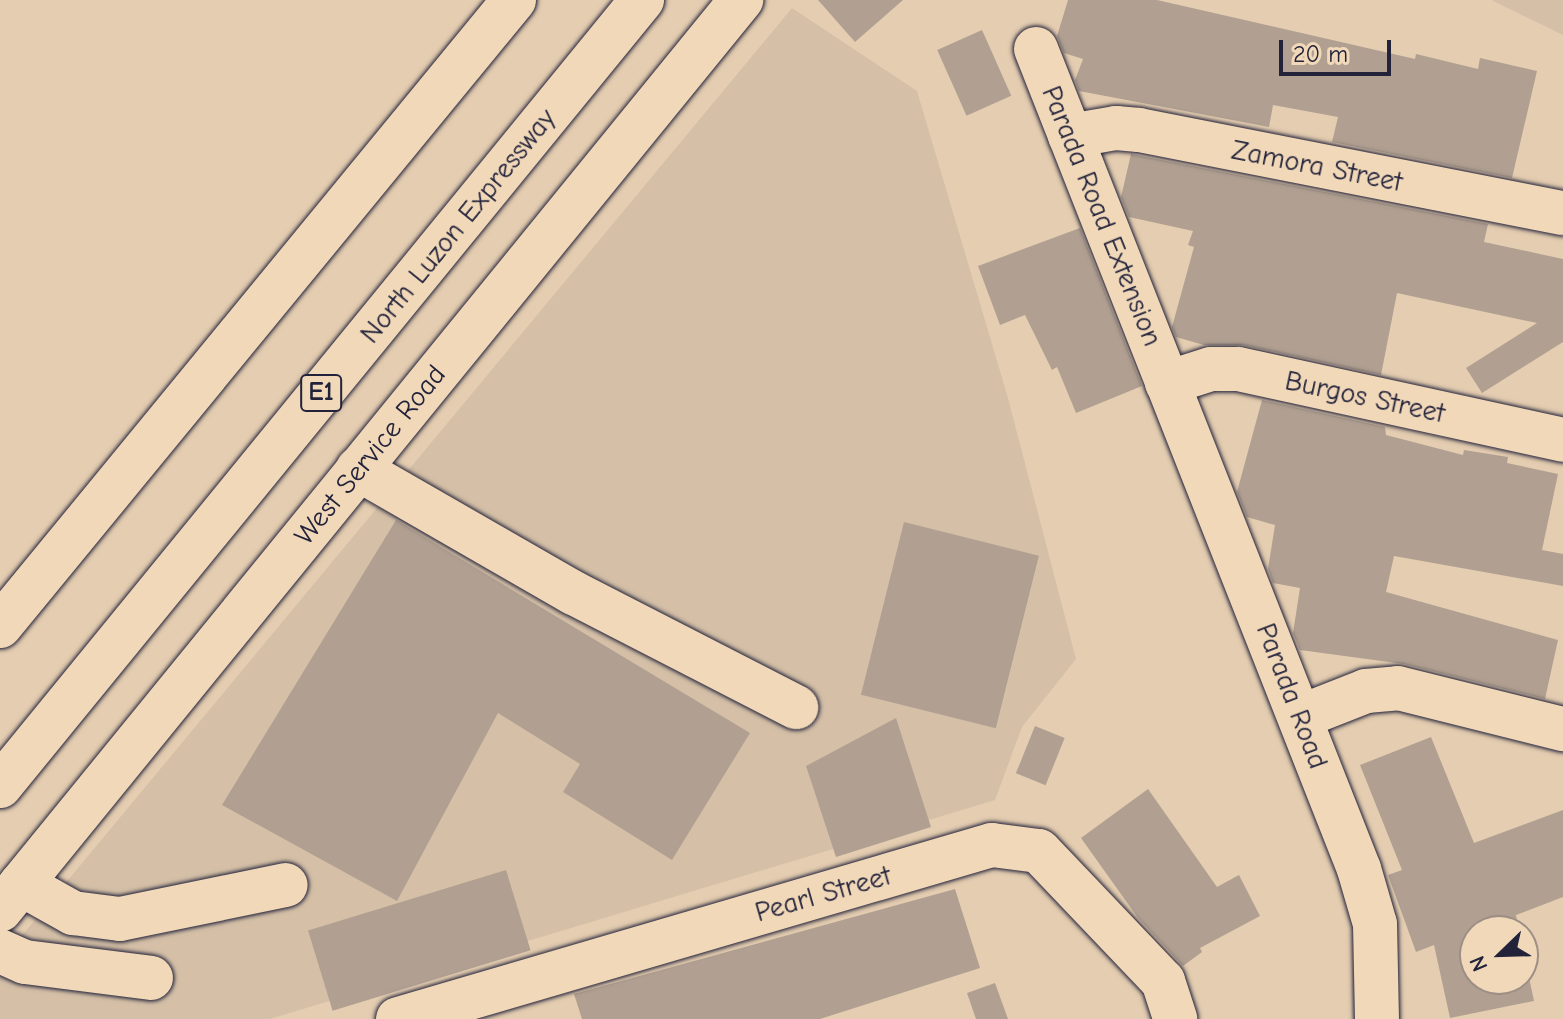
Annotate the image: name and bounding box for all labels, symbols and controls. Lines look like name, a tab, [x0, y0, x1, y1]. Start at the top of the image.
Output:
scale bar	[1283, 24, 1395, 74]
text: 20 m	[1293, 40, 1348, 68]
street label: Parada Road Extension	[1034, 81, 1170, 351]
street label: North Luzon Expressway	[353, 102, 563, 350]
street label: Zamora Street	[1229, 133, 1405, 199]
street label: West Service Road	[287, 358, 453, 552]
street label: Burgos Street	[1282, 364, 1448, 430]
road number: E1	[299, 371, 343, 415]
street label: Parada Road	[1249, 619, 1335, 773]
street label: Pearl Street	[751, 859, 895, 929]
north arrow	[1459, 915, 1539, 995]
text: N	[1464, 952, 1494, 975]

